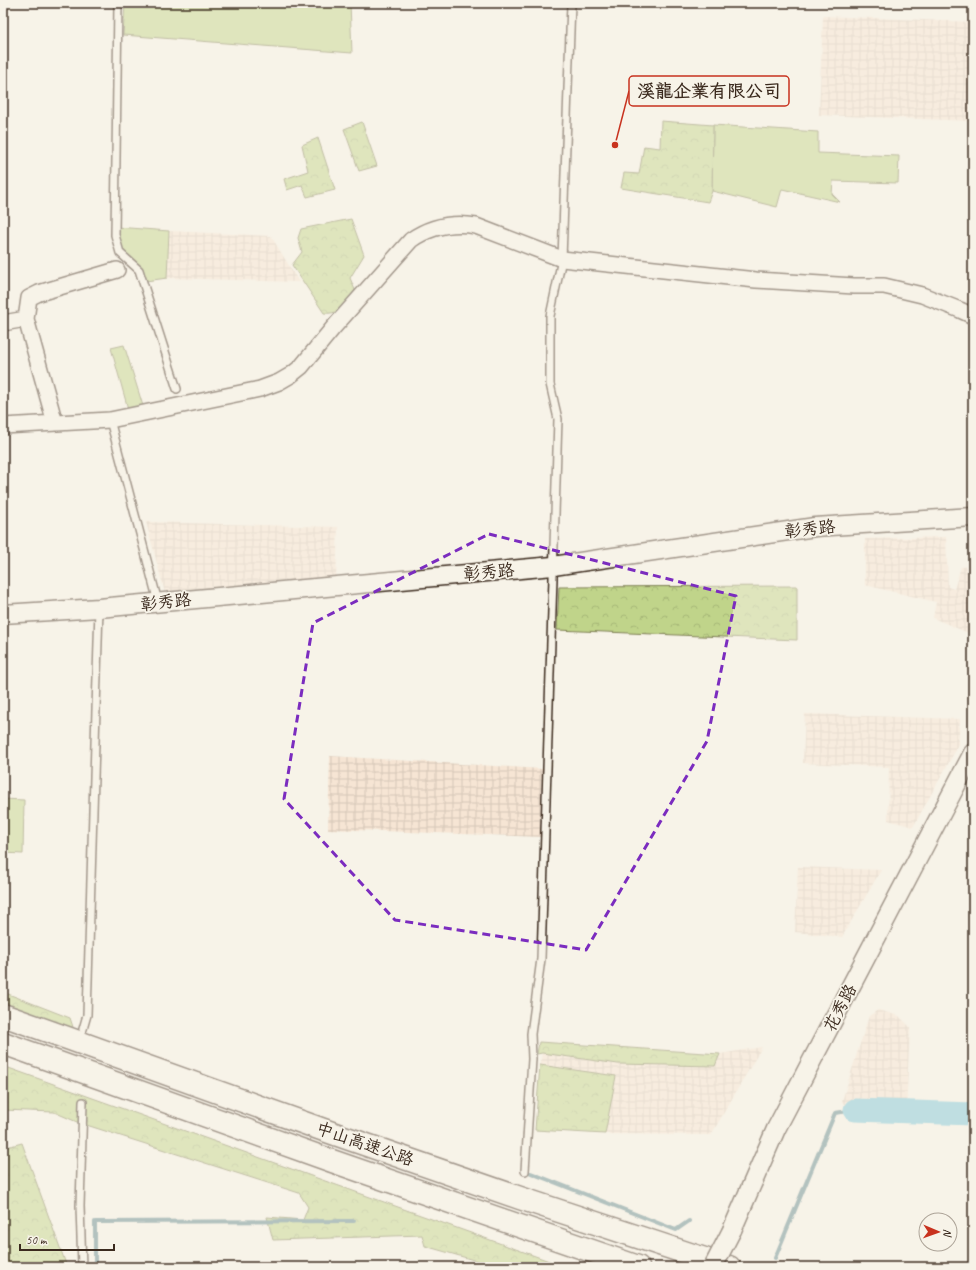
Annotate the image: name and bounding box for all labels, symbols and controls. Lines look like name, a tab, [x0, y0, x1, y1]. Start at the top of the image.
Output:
callout: 溪龍企業有限公司	[629, 76, 789, 106]
text: 溪龍企業有限公司	[637, 80, 781, 102]
street label: 彰秀路	[784, 516, 836, 542]
street label: 彰秀路	[463, 559, 515, 585]
street label: 彰秀路	[140, 589, 192, 615]
street label: 花秀路	[819, 981, 861, 1035]
street label: 中山高速公路	[313, 1117, 417, 1171]
north arrow	[918, 1212, 958, 1252]
scale bar	[20, 1226, 114, 1252]
text: N	[941, 1229, 955, 1238]
text: 50 m	[26, 1232, 48, 1248]

